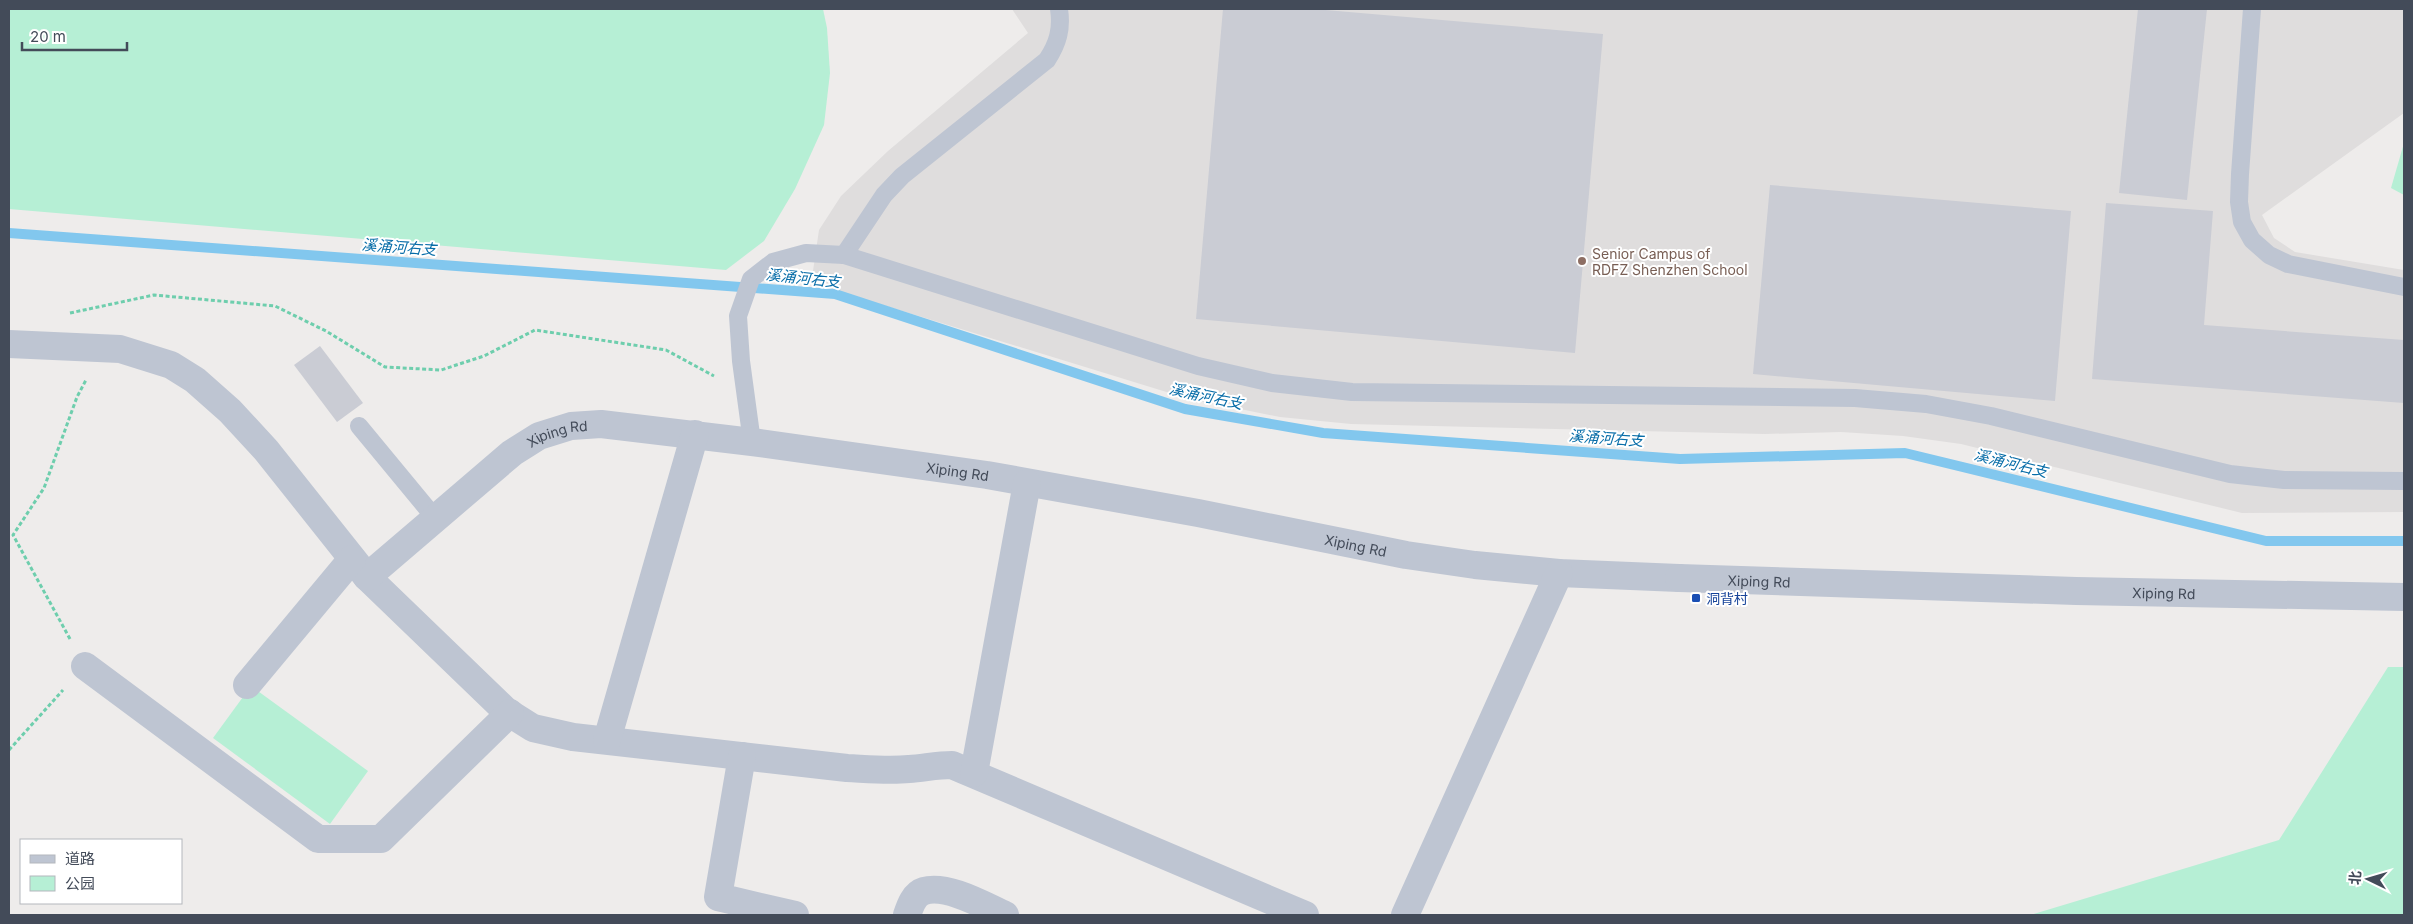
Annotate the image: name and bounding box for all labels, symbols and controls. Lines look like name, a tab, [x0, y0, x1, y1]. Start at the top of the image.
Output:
scale bar	[22, 20, 128, 52]
text: 20 m	[30, 27, 66, 46]
water label: 溪涌河右支	[361, 235, 439, 259]
place label: Senior Campus of RDFZ Shenzhen School	[1592, 245, 1748, 278]
marker: Senior Campus of RDFZ Shenzhen School	[1576, 255, 1588, 267]
water label: 溪涌河右支	[765, 265, 843, 292]
water label: 溪涌河右支	[1167, 379, 1247, 414]
street label: Xiping Rd	[523, 416, 588, 450]
water label: 溪涌河右支	[1568, 426, 1646, 450]
water label: 溪涌河右支	[1972, 445, 2052, 482]
street label: Xiping Rd	[925, 458, 990, 484]
street label: Xiping Rd	[1323, 530, 1388, 559]
street label: Xiping Rd	[1727, 571, 1791, 590]
street label: Xiping Rd	[2132, 584, 2195, 602]
place label: 洞背村	[1706, 590, 1748, 607]
marker: 洞背村	[1690, 592, 1702, 604]
legend	[20, 839, 182, 904]
text: 道路	[65, 849, 95, 868]
north arrow	[2343, 854, 2393, 904]
text: 北	[2345, 870, 2364, 886]
text: 公园	[65, 874, 95, 893]

